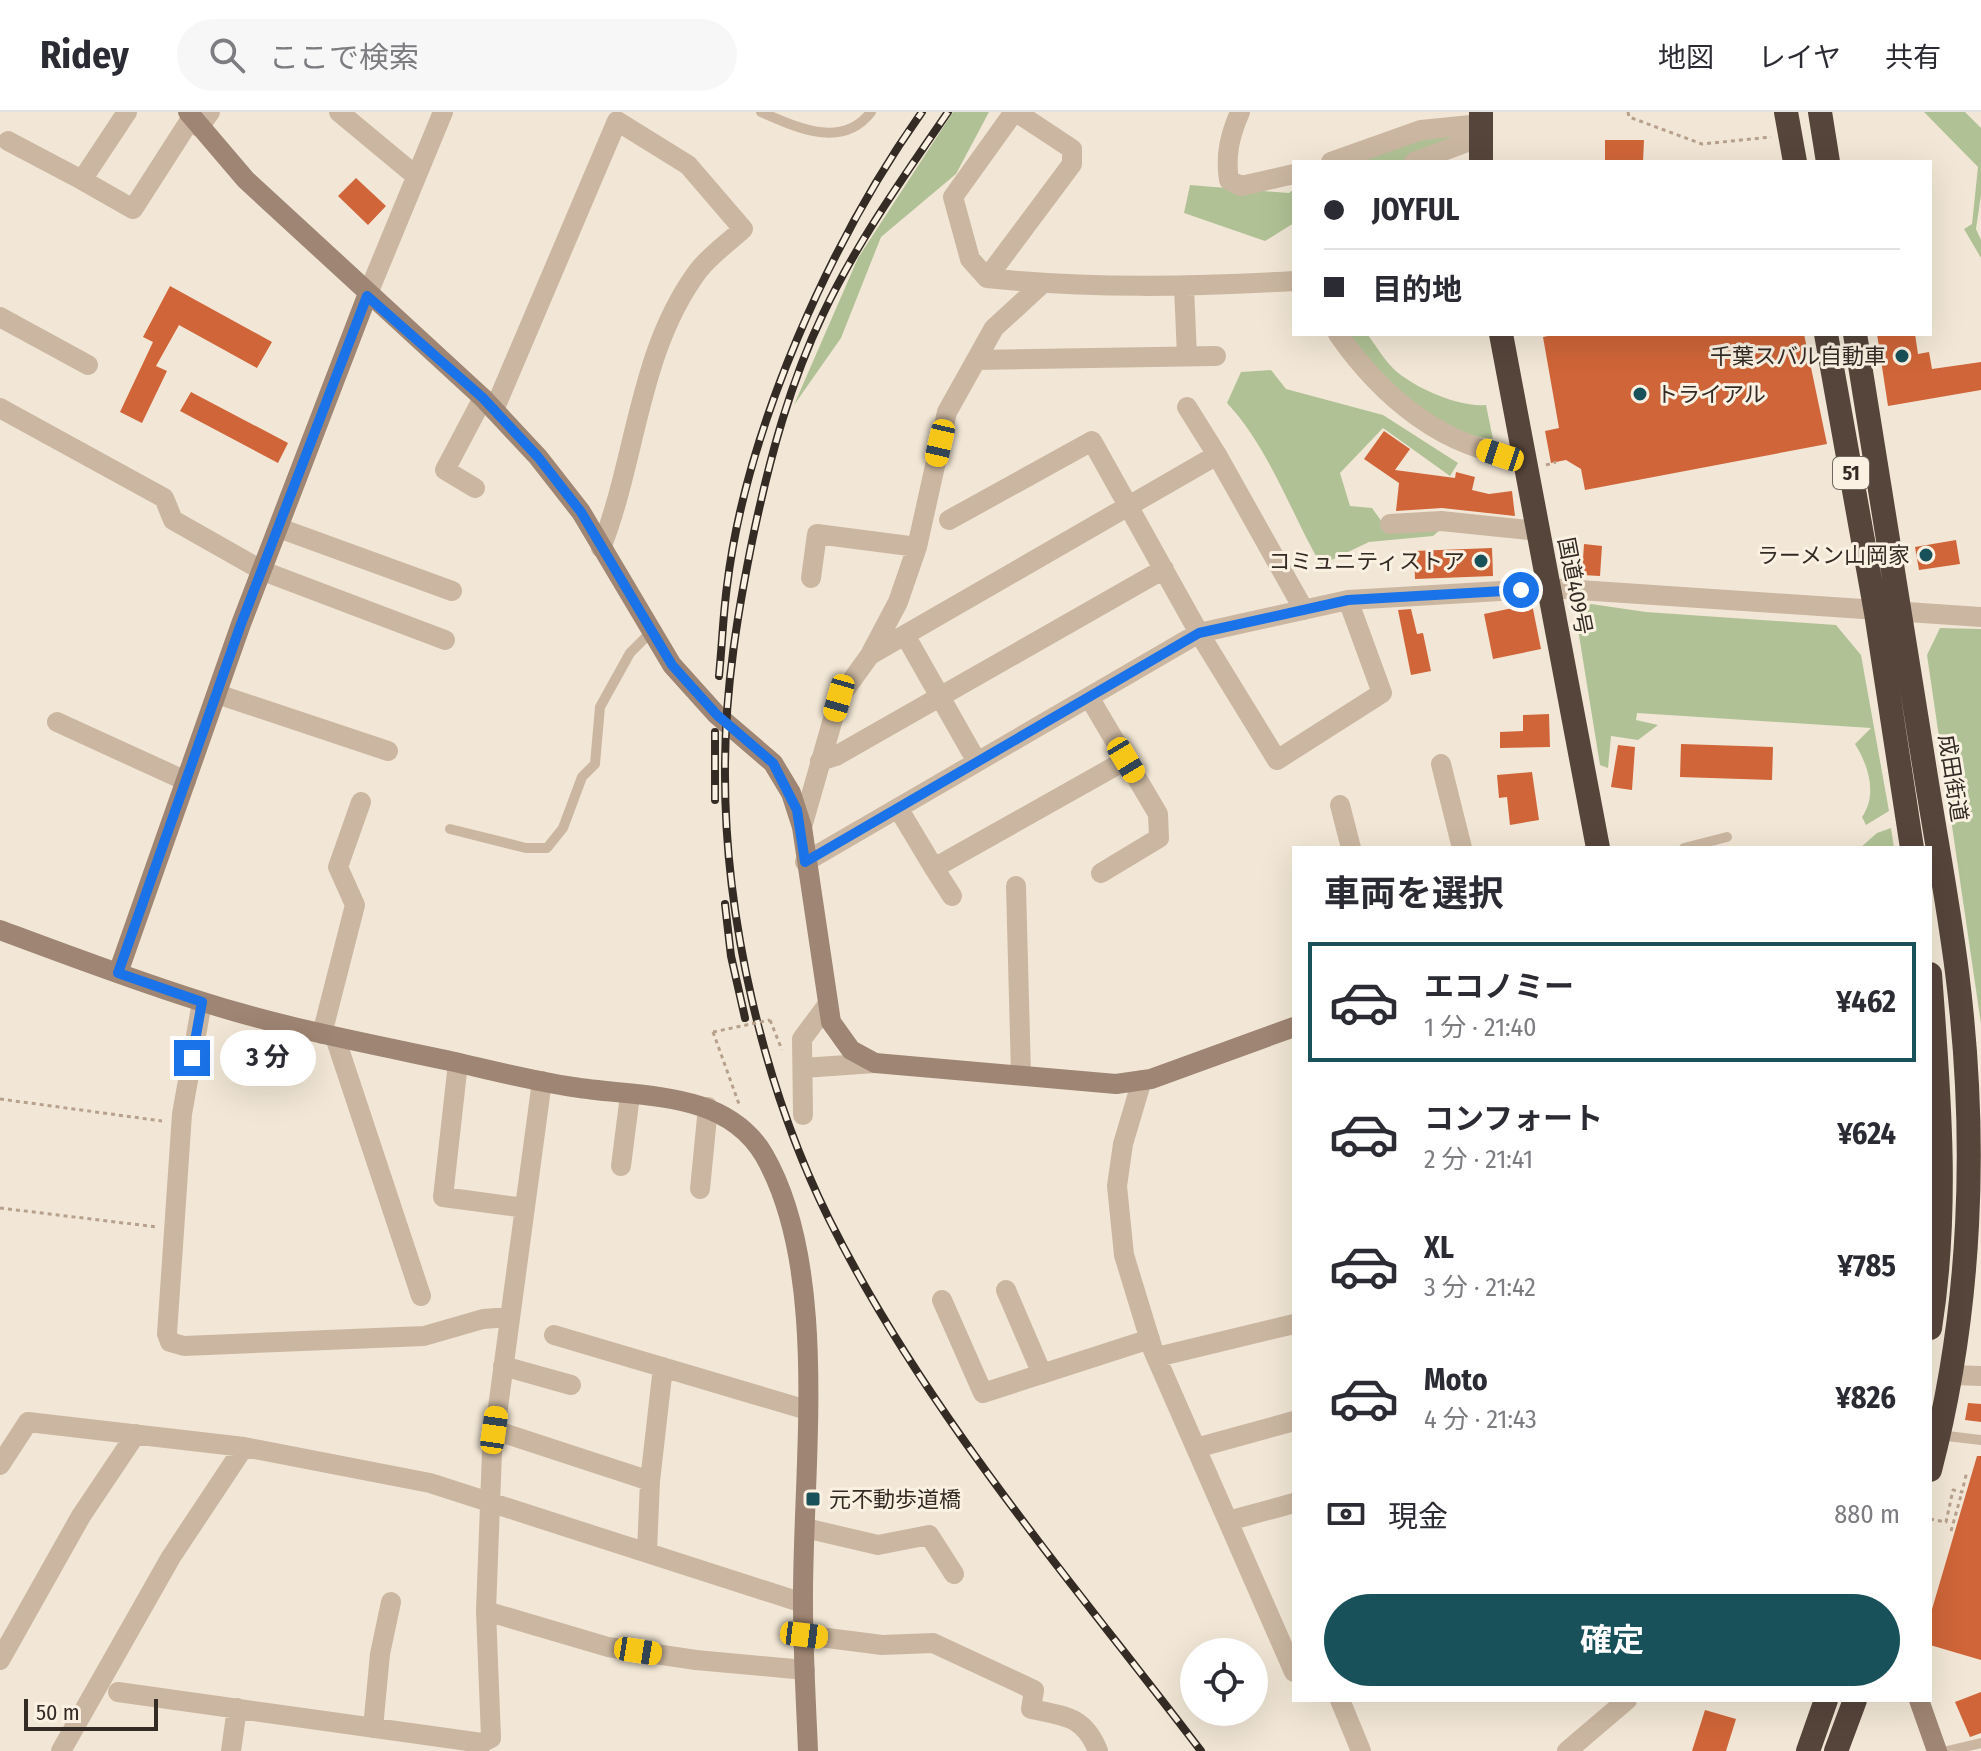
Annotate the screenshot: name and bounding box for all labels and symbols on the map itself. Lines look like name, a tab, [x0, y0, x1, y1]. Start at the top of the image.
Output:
place label: 千葉スバル自動車	[1710, 343, 1886, 370]
marker: 千葉スバル自動車	[1893, 347, 1911, 365]
place label: トライアル	[1656, 381, 1766, 408]
marker: トライアル	[1631, 385, 1649, 403]
car	[923, 417, 957, 469]
car	[1473, 436, 1527, 474]
road number: 51	[1833, 457, 1869, 489]
street label: 国道409号	[1552, 535, 1598, 637]
place label: ラーメン山岡家	[1757, 542, 1910, 569]
marker: ラーメン山岡家	[1917, 546, 1935, 564]
place label: コミュニティストア	[1268, 548, 1465, 575]
marker: コミュニティストア	[1472, 552, 1490, 570]
route start	[1503, 572, 1539, 608]
car	[821, 672, 857, 724]
street label: 成田街道	[1933, 732, 1973, 824]
car	[1103, 733, 1149, 787]
callout: 3 分	[220, 1030, 316, 1086]
route end	[174, 1040, 210, 1076]
car	[479, 1405, 509, 1455]
place label: 元不動歩道橋	[829, 1486, 961, 1513]
marker: 元不動歩道橋	[804, 1490, 822, 1508]
car	[779, 1620, 829, 1650]
car	[612, 1635, 664, 1667]
scale bar	[24, 1695, 158, 1731]

